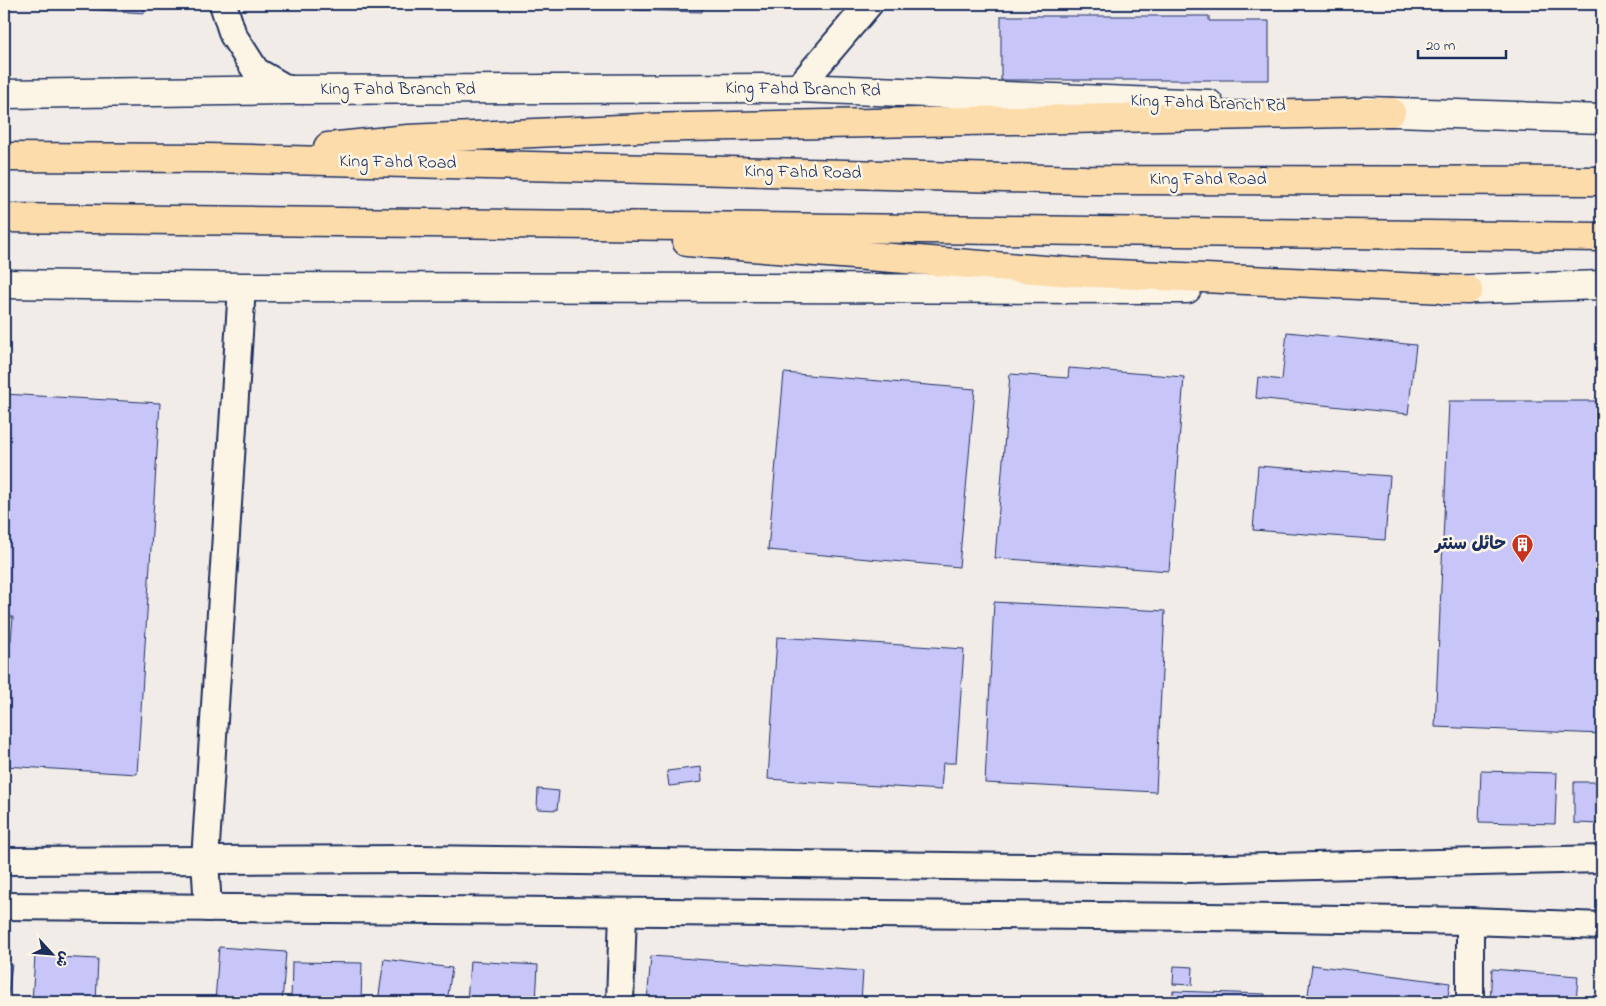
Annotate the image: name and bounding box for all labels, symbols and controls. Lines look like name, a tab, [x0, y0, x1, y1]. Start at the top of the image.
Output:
scale bar	[1418, 28, 1506, 60]
text: 20 m	[1426, 35, 1456, 57]
street label: King Fahd Branch Rd	[725, 76, 881, 105]
street label: King Fahd Branch Rd	[320, 77, 476, 104]
street label: King Fahd Branch Rd	[1130, 88, 1286, 121]
street label: King Fahd Road	[339, 149, 457, 178]
street label: King Fahd Road	[744, 159, 862, 188]
street label: King Fahd Road	[1149, 167, 1267, 194]
place label: حائل سنتر	[1433, 532, 1506, 558]
building icon: حائل سنتر	[1510, 533, 1534, 564]
north arrow	[28, 928, 78, 978]
text: ش	[50, 948, 75, 971]

